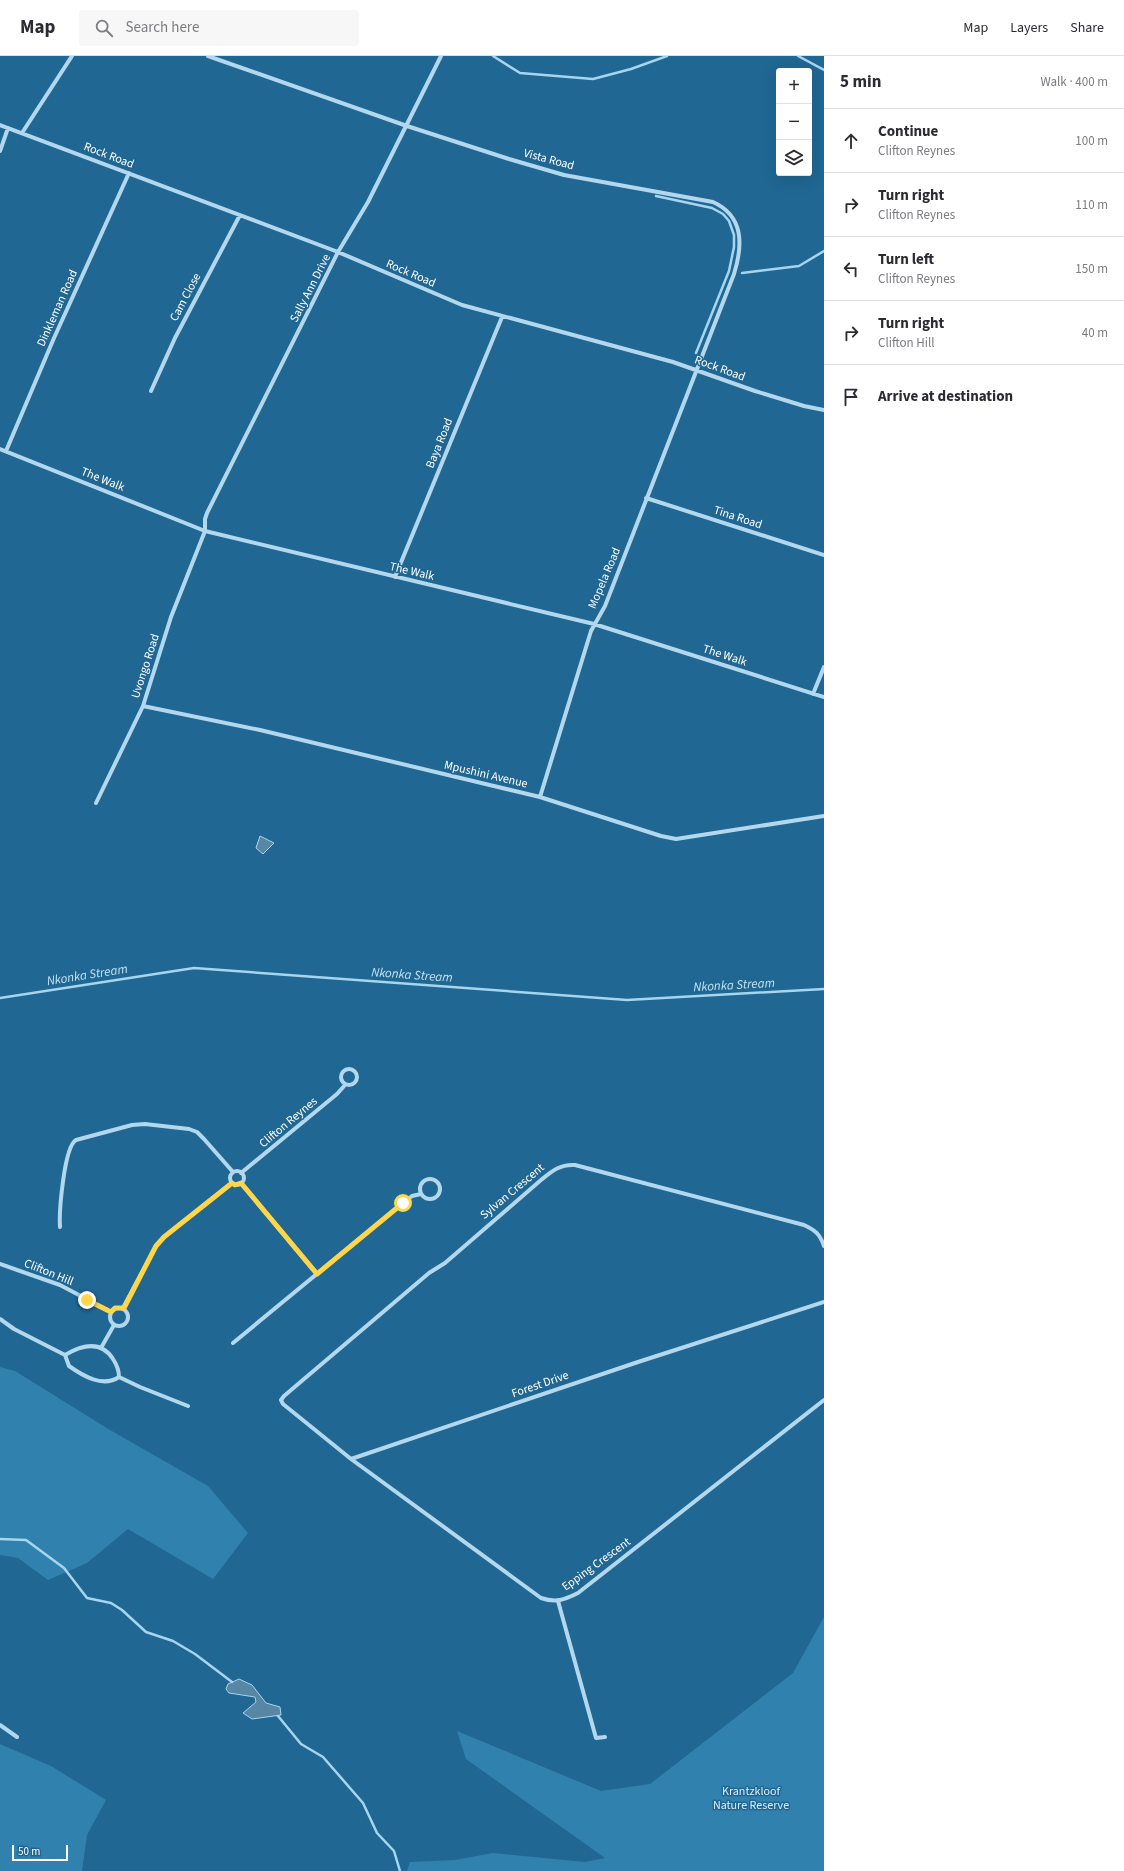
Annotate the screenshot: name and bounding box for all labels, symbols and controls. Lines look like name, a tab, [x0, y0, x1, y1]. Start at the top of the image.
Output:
search box	[79, 10, 359, 46]
text: Map	[20, 14, 55, 41]
icon: search	[93, 17, 115, 39]
text: Search here	[125, 17, 199, 38]
text: Map	[963, 18, 988, 38]
text: Layers	[1010, 18, 1048, 38]
text: Share	[1070, 18, 1104, 38]
map controls	[776, 68, 812, 176]
button: +	[776, 68, 812, 104]
text: 5 min	[840, 70, 881, 94]
text: Walk · 400 m	[1040, 73, 1108, 91]
button: −	[776, 104, 812, 140]
text: Continue	[878, 121, 938, 142]
icon: ahead	[840, 130, 862, 152]
text: 100 m	[1075, 132, 1108, 150]
street label: Rock Road	[81, 138, 137, 173]
button: layers	[776, 140, 812, 176]
text: Clifton Reynes	[878, 142, 955, 160]
street label: Vista Road	[522, 145, 576, 174]
text: Turn right	[878, 185, 944, 206]
icon: right	[840, 194, 862, 216]
text: 110 m	[1075, 196, 1108, 214]
text: Clifton Reynes	[878, 206, 955, 224]
text: Turn left	[878, 249, 934, 270]
street label: Sally Ann Drive	[286, 251, 335, 325]
street label: Rock Road	[383, 255, 438, 292]
icon: left	[840, 258, 862, 280]
text: 150 m	[1075, 260, 1108, 278]
street label: Dinkleman Road	[33, 267, 82, 349]
street label: Cam Close	[166, 270, 205, 324]
text: Clifton Reynes	[878, 270, 955, 288]
text: Turn right	[878, 313, 944, 334]
icon: right	[840, 322, 862, 344]
text: 40 m	[1082, 324, 1108, 342]
text: Clifton Hill	[878, 334, 935, 352]
street label: Rock Road	[692, 351, 748, 385]
icon: arrive	[840, 386, 862, 408]
text: Arrive at destination	[878, 386, 1013, 407]
street label: Baya Road	[422, 416, 457, 471]
street label: The Walk	[78, 463, 127, 496]
street label: Tina Road	[711, 502, 764, 533]
street label: Mopela Road	[584, 545, 625, 611]
street label: The Walk	[388, 558, 436, 585]
street label: Uvongo Road	[127, 632, 164, 701]
street label: The Walk	[701, 640, 749, 671]
street label: Mpushini Avenue	[442, 757, 529, 792]
water label: Nkonka Stream	[45, 960, 129, 990]
water label: Nkonka Stream	[371, 963, 453, 987]
water label: Nkonka Stream	[693, 974, 775, 996]
street label: Clifton Reynes	[256, 1093, 321, 1152]
street label: Sylvan Crescent	[477, 1159, 548, 1223]
route start	[394, 1194, 412, 1212]
street label: Clifton Hill	[21, 1255, 76, 1290]
route end	[78, 1291, 96, 1309]
street label: Forest Drive	[509, 1367, 571, 1402]
street label: Epping Crescent	[558, 1534, 634, 1595]
park label: Krantzkloof Nature Reserve	[713, 1783, 789, 1814]
scale bar	[12, 1843, 68, 1862]
text: 50 m	[18, 1844, 40, 1859]

